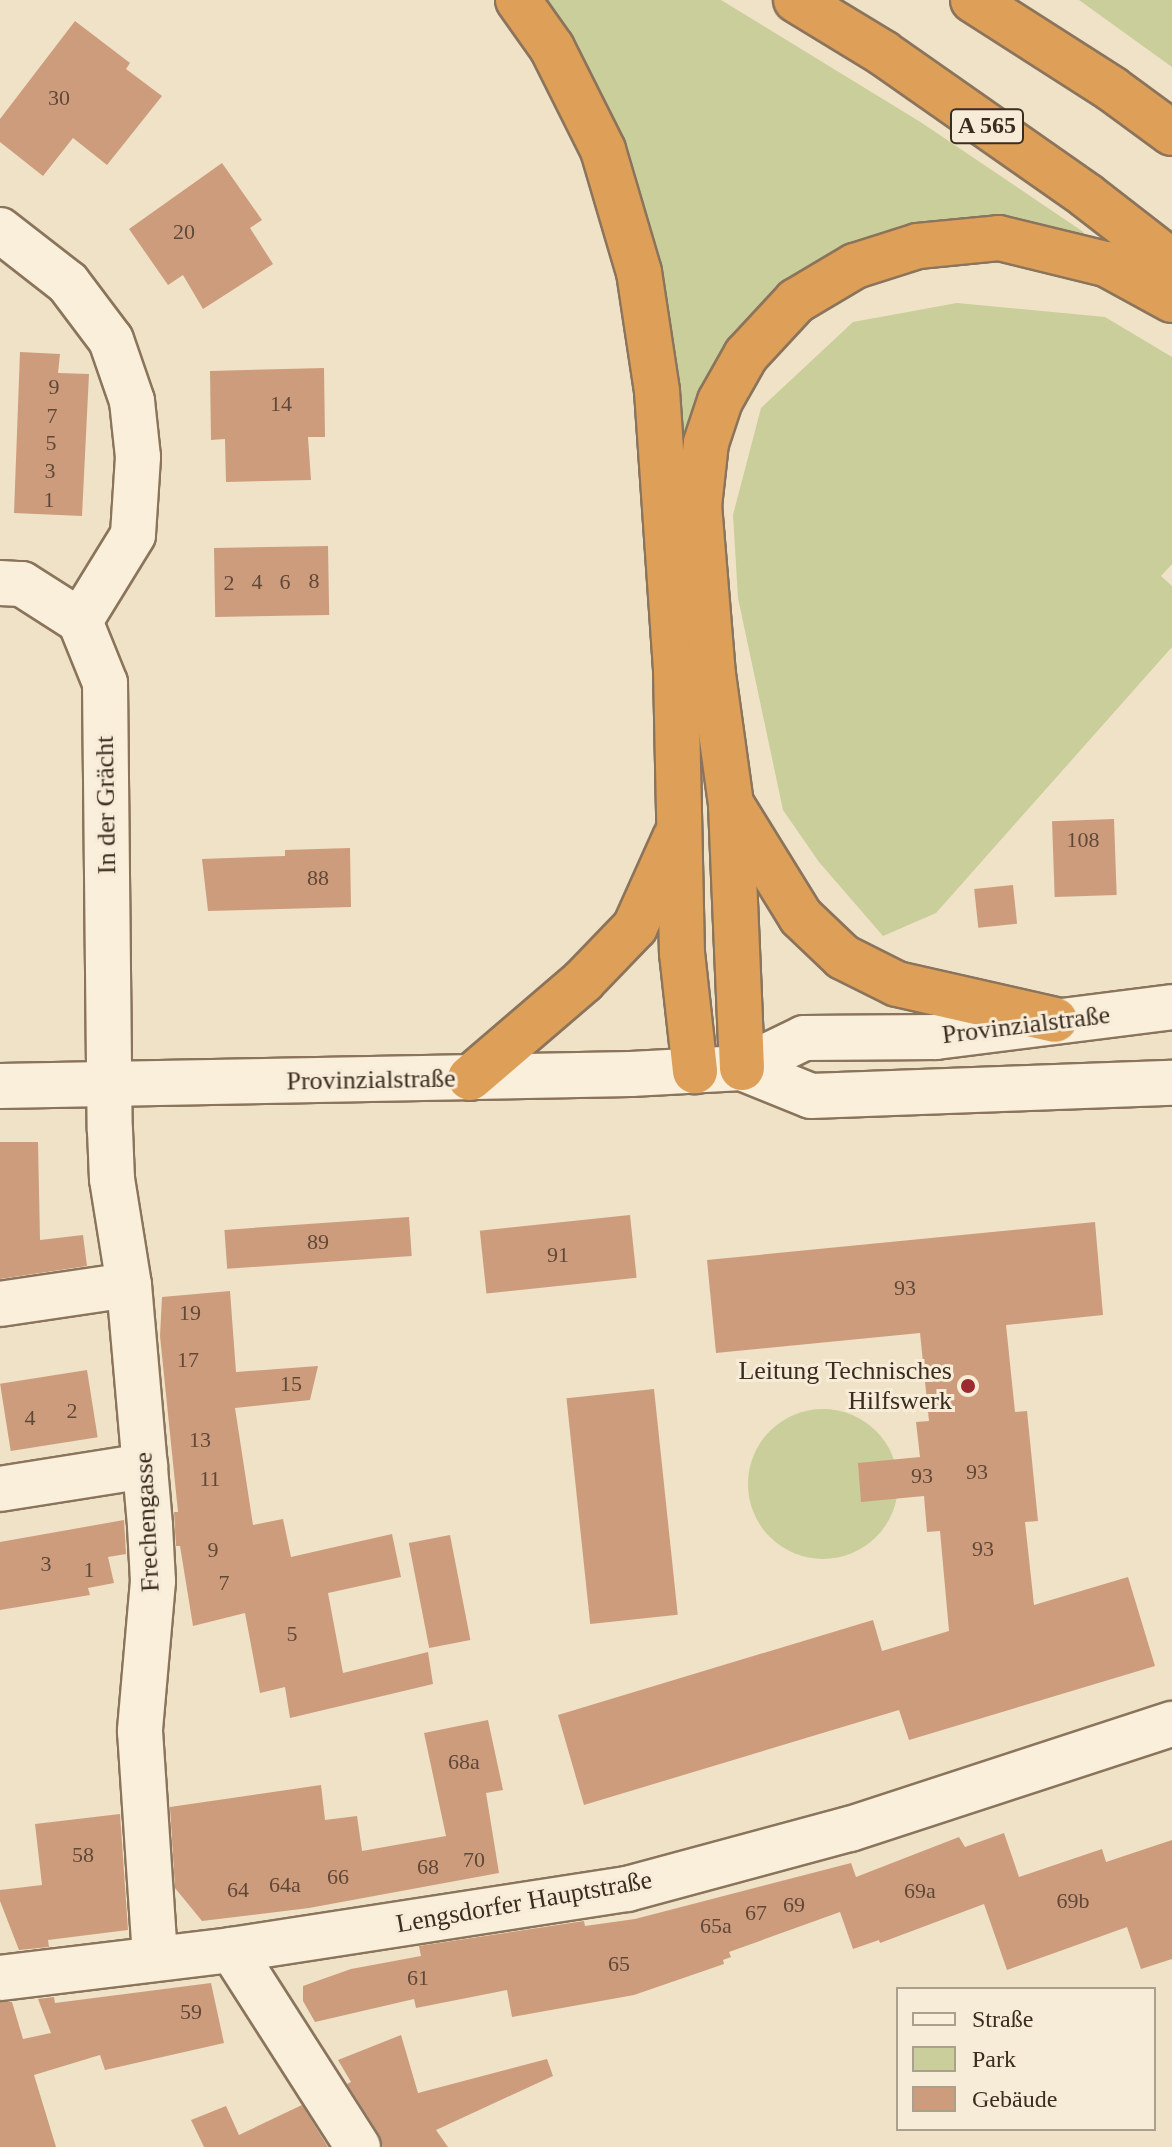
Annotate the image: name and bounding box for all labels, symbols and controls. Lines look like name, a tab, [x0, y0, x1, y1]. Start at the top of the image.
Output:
house number: 30	[48, 85, 70, 111]
road number: A 565	[949, 106, 1025, 146]
house number: 20	[173, 219, 195, 245]
house number: 9	[48, 374, 60, 400]
house number: 14	[270, 391, 292, 417]
house number: 7	[46, 403, 58, 429]
house number: 5	[46, 430, 56, 456]
house number: 3	[44, 458, 56, 484]
house number: 1	[44, 487, 54, 513]
house number: 8	[308, 568, 320, 594]
house number: 4	[252, 569, 262, 595]
house number: 6	[280, 569, 290, 595]
house number: 2	[224, 570, 234, 596]
street label: In der Grächt	[89, 735, 123, 875]
house number: 108	[1066, 827, 1100, 853]
house number: 88	[307, 865, 329, 891]
street label: Provinzialstraße	[940, 999, 1112, 1051]
street label: Provinzialstraße	[286, 1063, 456, 1097]
house number: 89	[307, 1229, 329, 1255]
house number: 91	[547, 1242, 569, 1268]
house number: 93	[894, 1275, 916, 1301]
house number: 19	[179, 1300, 201, 1326]
house number: 17	[177, 1347, 199, 1373]
place label: Leitung Technisches Hilfswerk	[738, 1355, 952, 1416]
house number: 15	[280, 1371, 302, 1397]
marker: Leitung Technisches Hilfswerk	[959, 1377, 977, 1395]
house number: 2	[66, 1398, 78, 1424]
house number: 4	[24, 1405, 36, 1431]
house number: 13	[189, 1427, 211, 1453]
street label: Frechengasse	[128, 1451, 166, 1593]
house number: 93	[966, 1459, 988, 1485]
house number: 93	[911, 1463, 933, 1489]
house number: 11	[199, 1466, 221, 1492]
house number: 93	[972, 1536, 994, 1562]
house number: 9	[208, 1537, 218, 1563]
house number: 3	[40, 1551, 52, 1577]
house number: 1	[84, 1557, 94, 1583]
house number: 7	[218, 1570, 230, 1596]
house number: 5	[286, 1621, 298, 1647]
house number: 68a	[448, 1749, 480, 1775]
house number: 58	[72, 1842, 94, 1868]
house number: 70	[463, 1847, 485, 1873]
house number: 68	[417, 1854, 439, 1880]
house number: 66	[327, 1864, 349, 1890]
street label: Lengsdorfer Hauptstraße	[394, 1864, 654, 1940]
house number: 64a	[269, 1872, 301, 1898]
house number: 64	[227, 1877, 249, 1903]
house number: 69a	[904, 1878, 936, 1904]
house number: 69b	[1056, 1888, 1090, 1914]
house number: 69	[783, 1892, 805, 1918]
house number: 67	[745, 1900, 767, 1926]
house number: 65a	[700, 1913, 732, 1939]
house number: 65	[608, 1951, 630, 1977]
house number: 61	[407, 1965, 429, 1991]
legend	[896, 1987, 1156, 2131]
house number: 59	[180, 1999, 202, 2025]
text: Straße	[972, 2006, 1033, 2032]
text: Park	[972, 2046, 1016, 2072]
text: Gebäude	[972, 2086, 1057, 2112]

